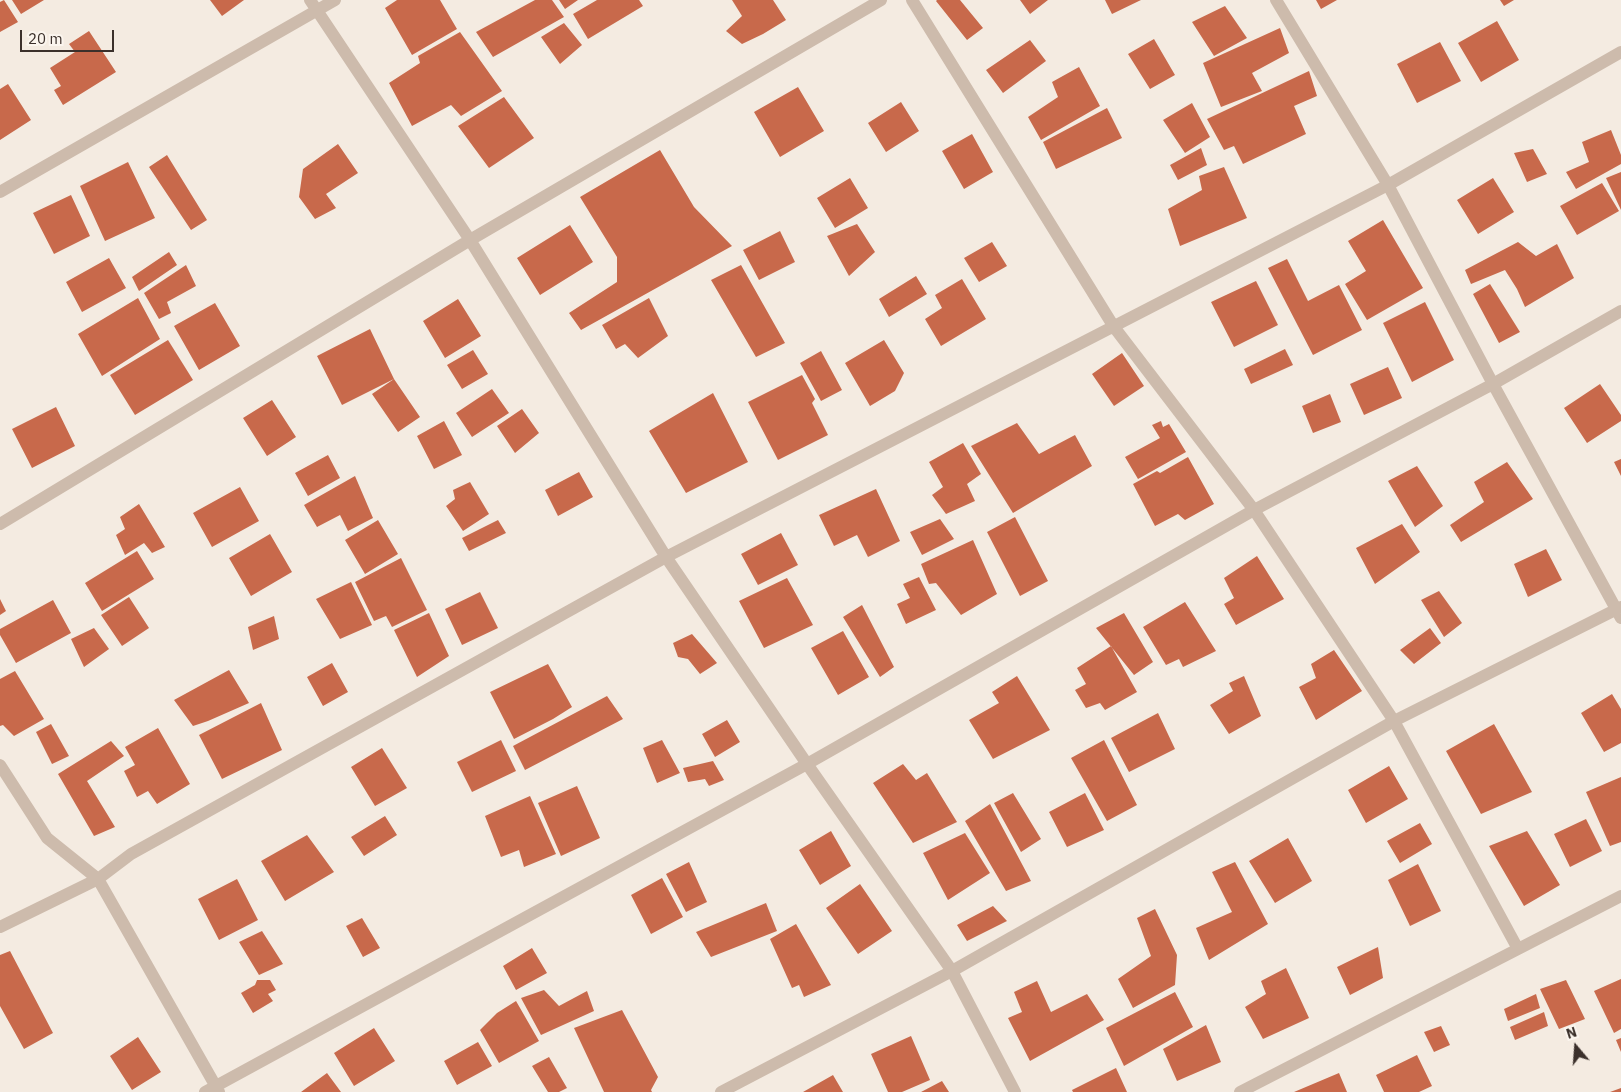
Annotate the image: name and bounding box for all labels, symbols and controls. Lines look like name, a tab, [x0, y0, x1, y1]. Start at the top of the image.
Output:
scale bar	[22, 20, 116, 52]
text: 20 m	[28, 29, 63, 48]
north arrow	[1551, 1022, 1601, 1072]
text: N	[1564, 1023, 1579, 1043]

